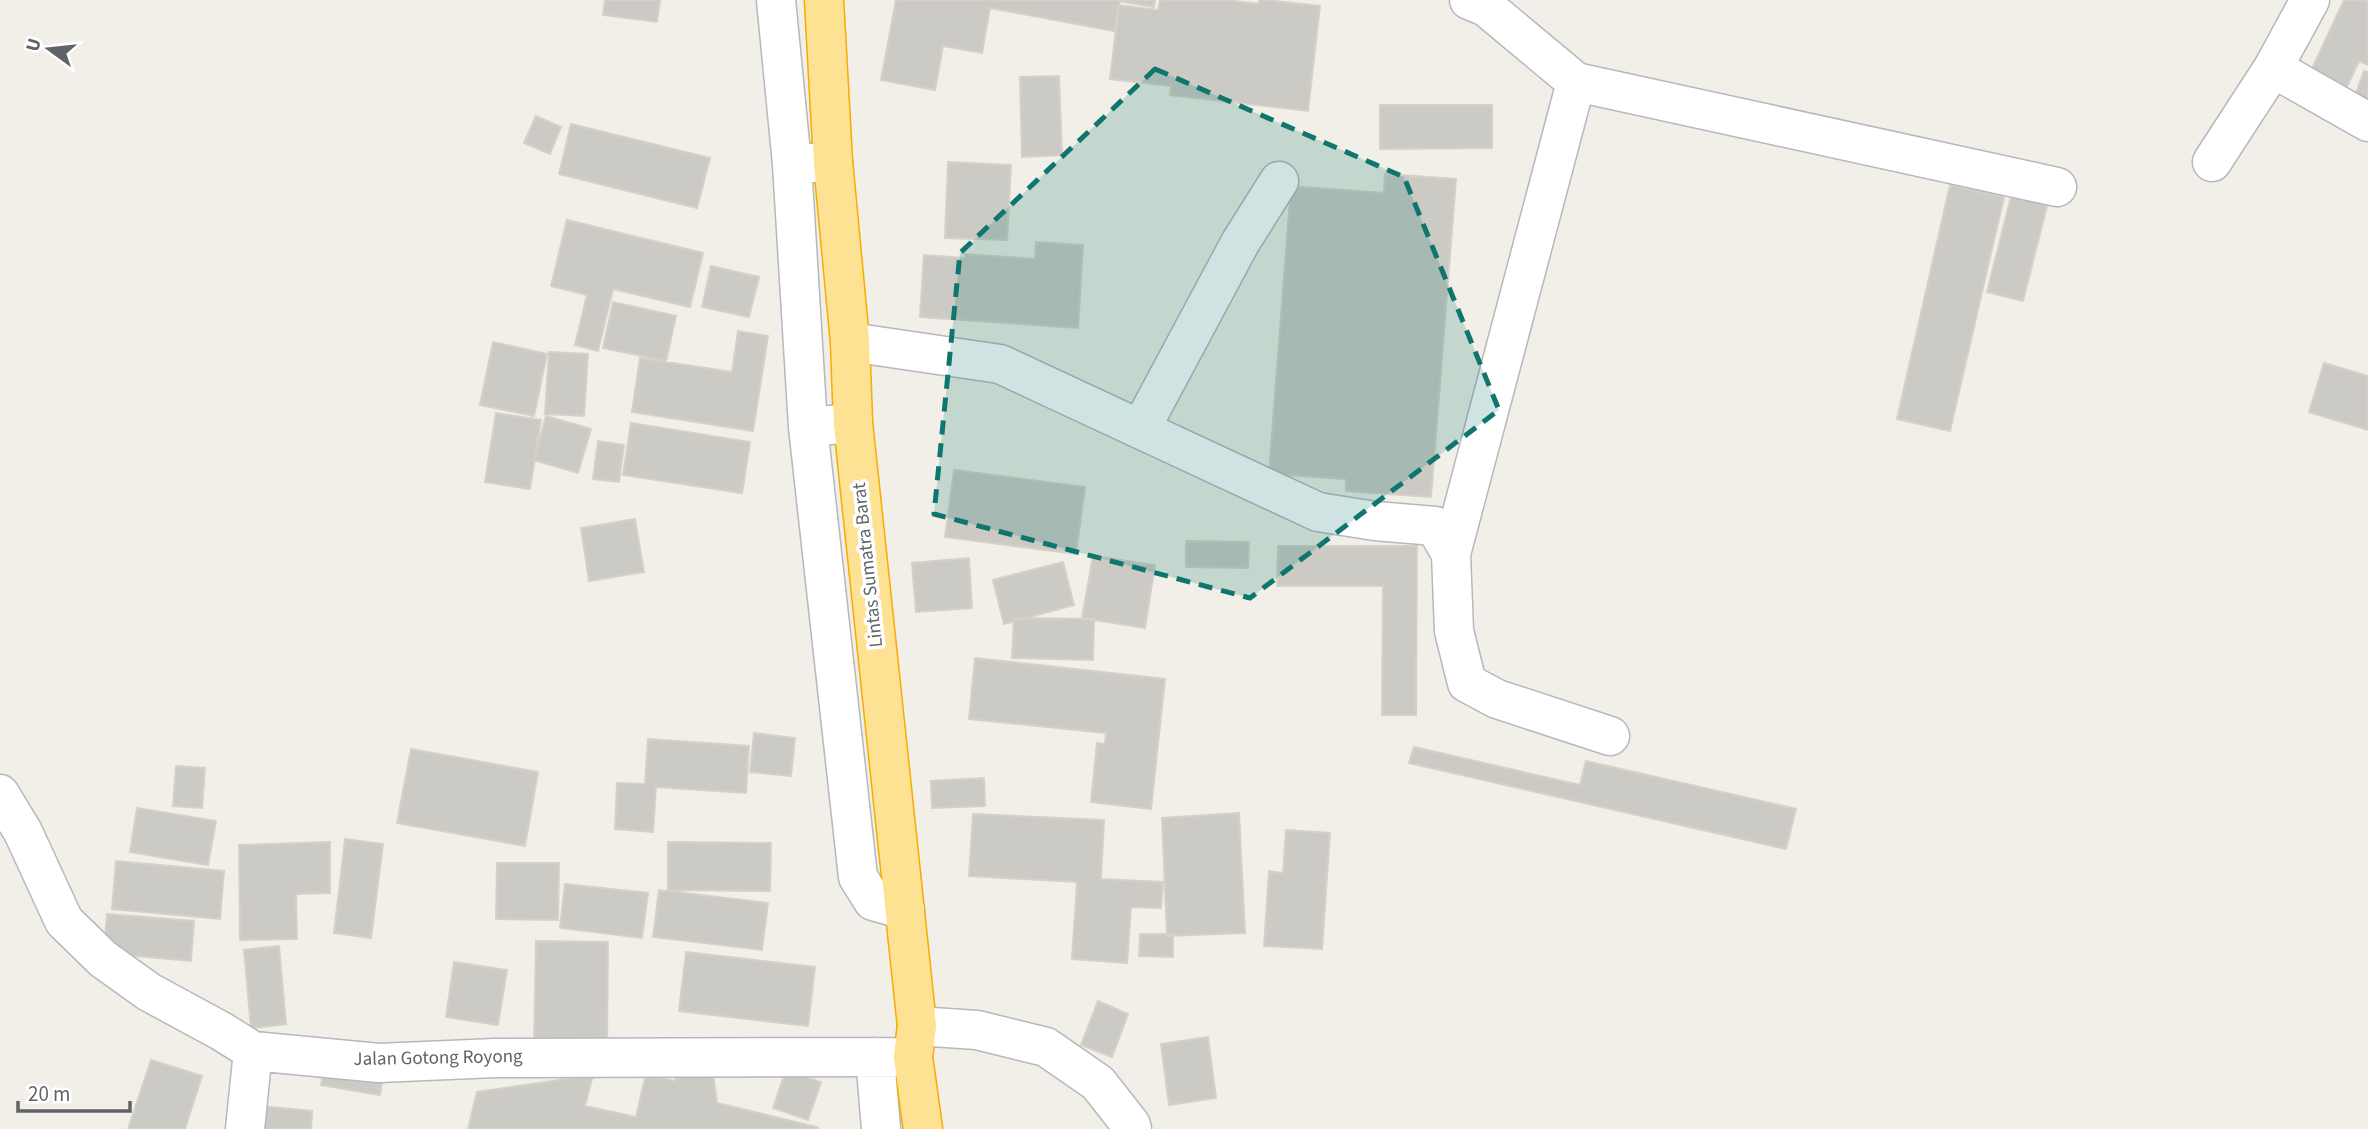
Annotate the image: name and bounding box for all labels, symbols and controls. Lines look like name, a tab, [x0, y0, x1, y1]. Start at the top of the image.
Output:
north arrow	[14, 14, 84, 84]
text: U	[19, 35, 49, 55]
street label: Lintas Sumatra Barat	[846, 481, 890, 649]
street label: Jalan Gotong Royong	[353, 1043, 523, 1073]
scale bar	[18, 1070, 130, 1114]
text: 20 m	[28, 1079, 70, 1109]

